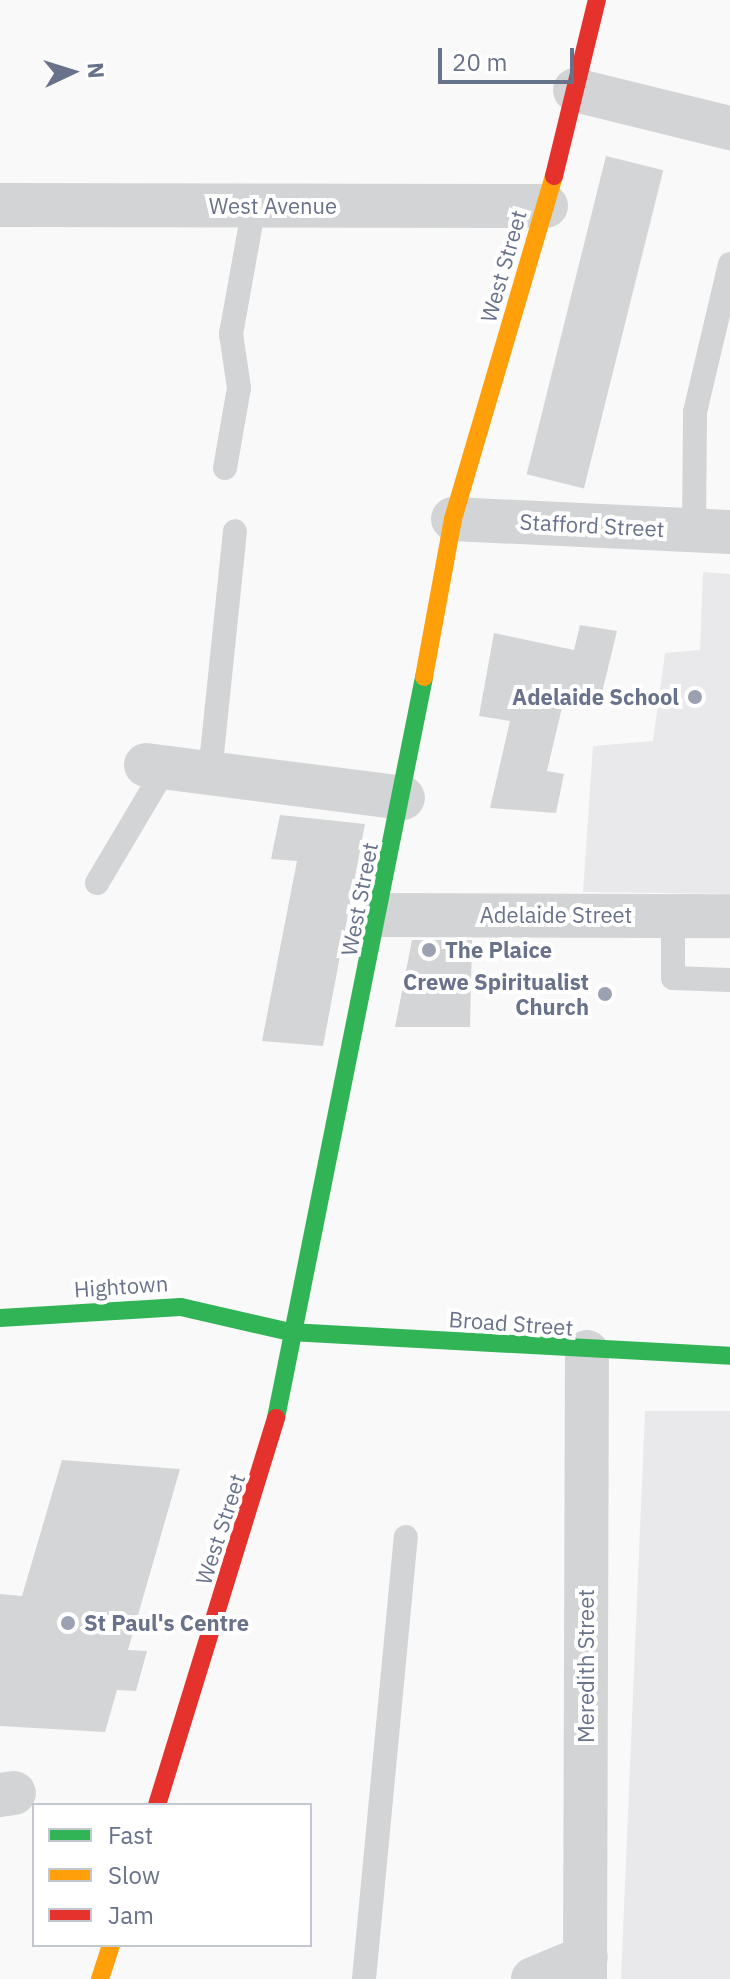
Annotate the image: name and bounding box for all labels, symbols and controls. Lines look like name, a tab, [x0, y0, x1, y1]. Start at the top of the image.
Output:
north arrow	[32, 32, 112, 112]
scale bar	[442, 32, 578, 82]
text: 20 m	[452, 46, 507, 78]
text: N	[81, 61, 111, 79]
street label: West Avenue	[209, 193, 337, 219]
street label: West Street	[474, 207, 532, 325]
street label: Stafford Street	[519, 508, 665, 542]
place label: Adelaide School	[512, 684, 679, 710]
marker: Adelaide School	[686, 688, 704, 706]
street label: West Street	[335, 840, 383, 958]
street label: Adelaide Street	[480, 902, 632, 928]
place label: The Plaice	[445, 937, 552, 963]
marker: The Plaice	[420, 941, 438, 959]
place label: Crewe Spiritualist Church	[403, 968, 589, 1020]
marker: Crewe Spiritualist Church	[596, 985, 614, 1003]
street label: Hightown	[73, 1270, 169, 1302]
street label: Broad Street	[448, 1305, 574, 1341]
street label: West Street	[190, 1470, 250, 1588]
street label: Meredith Street	[573, 1589, 599, 1743]
place label: St Paul's Centre	[84, 1610, 249, 1636]
marker: St Paul's Centre	[59, 1614, 77, 1632]
legend	[32, 1803, 312, 1947]
text: Fast	[108, 1819, 153, 1851]
text: Slow	[108, 1859, 160, 1891]
text: Jam	[108, 1899, 154, 1931]

